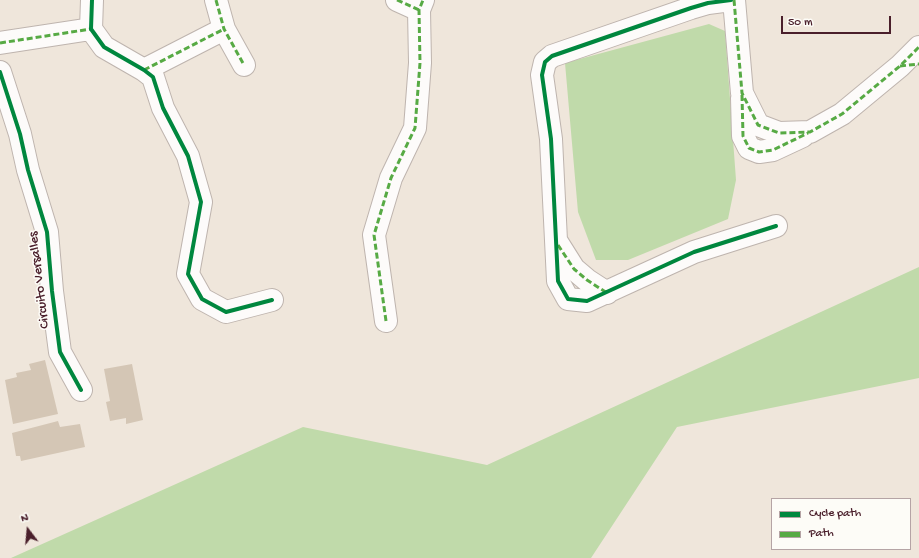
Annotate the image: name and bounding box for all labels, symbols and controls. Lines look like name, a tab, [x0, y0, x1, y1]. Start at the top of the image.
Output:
scale bar	[783, 8, 893, 34]
text: 50 m	[788, 16, 813, 30]
street label: Circuito Versalles	[26, 231, 54, 329]
legend	[771, 498, 911, 550]
text: Cycle path	[809, 507, 861, 521]
north arrow	[8, 510, 48, 550]
text: N	[20, 512, 30, 525]
text: Path	[809, 527, 834, 541]

